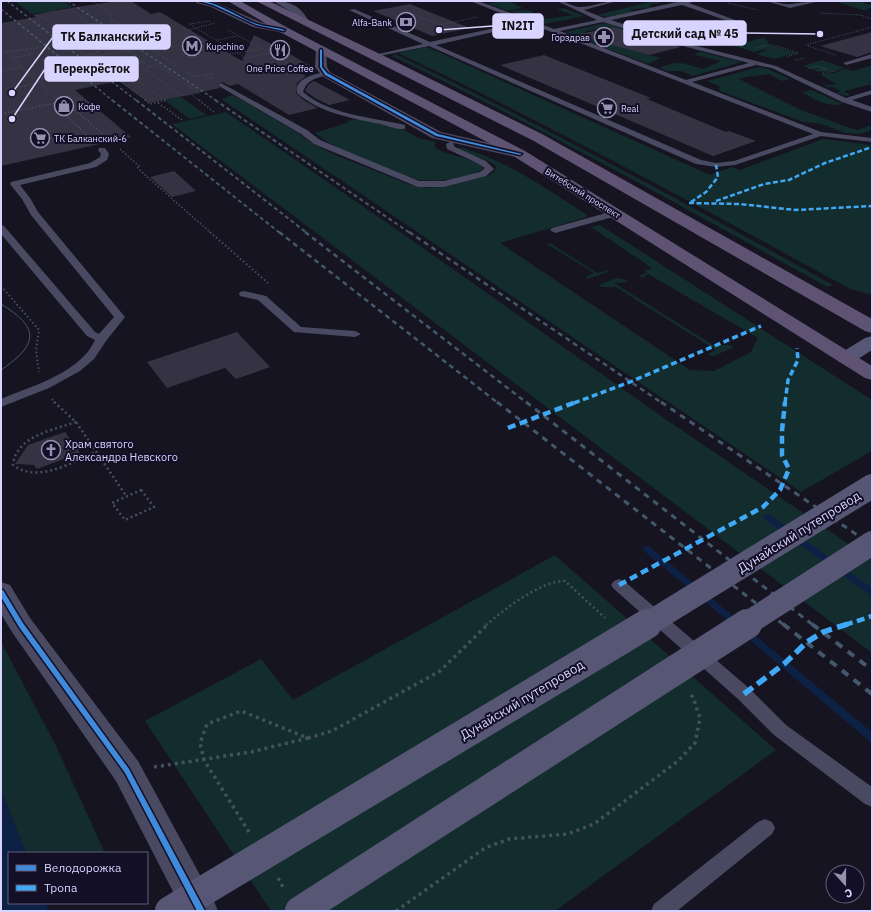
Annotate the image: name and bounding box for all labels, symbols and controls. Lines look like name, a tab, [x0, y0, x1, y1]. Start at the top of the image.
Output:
bank icon: Alfa-Bank	[395, 11, 417, 33]
callout: IN2IT	[493, 14, 543, 38]
place label: Alfa-Bank	[352, 17, 392, 28]
text: IN2IT	[501, 18, 535, 33]
callout: Детский сад № 45	[624, 21, 746, 45]
callout: ТК Балканский-5	[53, 25, 170, 49]
pharmacy icon: Горздрав	[593, 26, 615, 48]
text: Детский сад № 45	[632, 26, 738, 41]
text: ТК Балканский-5	[60, 29, 162, 44]
place label: Горздрав	[551, 32, 590, 43]
metro station icon: Kupchino	[181, 35, 203, 57]
restaurant icon: One Price Coffee	[269, 39, 291, 61]
place label: Kupchino	[206, 41, 244, 52]
callout: Перекрёсток	[45, 57, 138, 81]
text: Перекрёсток	[54, 61, 130, 76]
place label: One Price Coffee	[246, 63, 314, 74]
shop icon: Кофе	[53, 95, 75, 117]
supermarket icon: Real	[596, 97, 618, 119]
place label: Кофе	[78, 101, 101, 112]
place label: Real	[621, 103, 639, 114]
supermarket icon: ТК Балканский-6	[29, 127, 51, 149]
place label: ТК Балканский-6	[54, 133, 127, 144]
street label: Витебский проспект	[543, 165, 623, 221]
place label: Храм святого Александра Невского	[65, 437, 178, 464]
church icon: Храм святого Александра Невского	[40, 439, 62, 461]
street label: Дунайский путепровод	[734, 487, 864, 577]
street label: Дунайский путепровод	[457, 656, 587, 744]
legend	[8, 852, 148, 904]
text: Велодорожка	[44, 860, 122, 875]
north arrow	[825, 864, 865, 904]
text: Тропа	[44, 880, 78, 895]
text: С	[843, 886, 854, 901]

